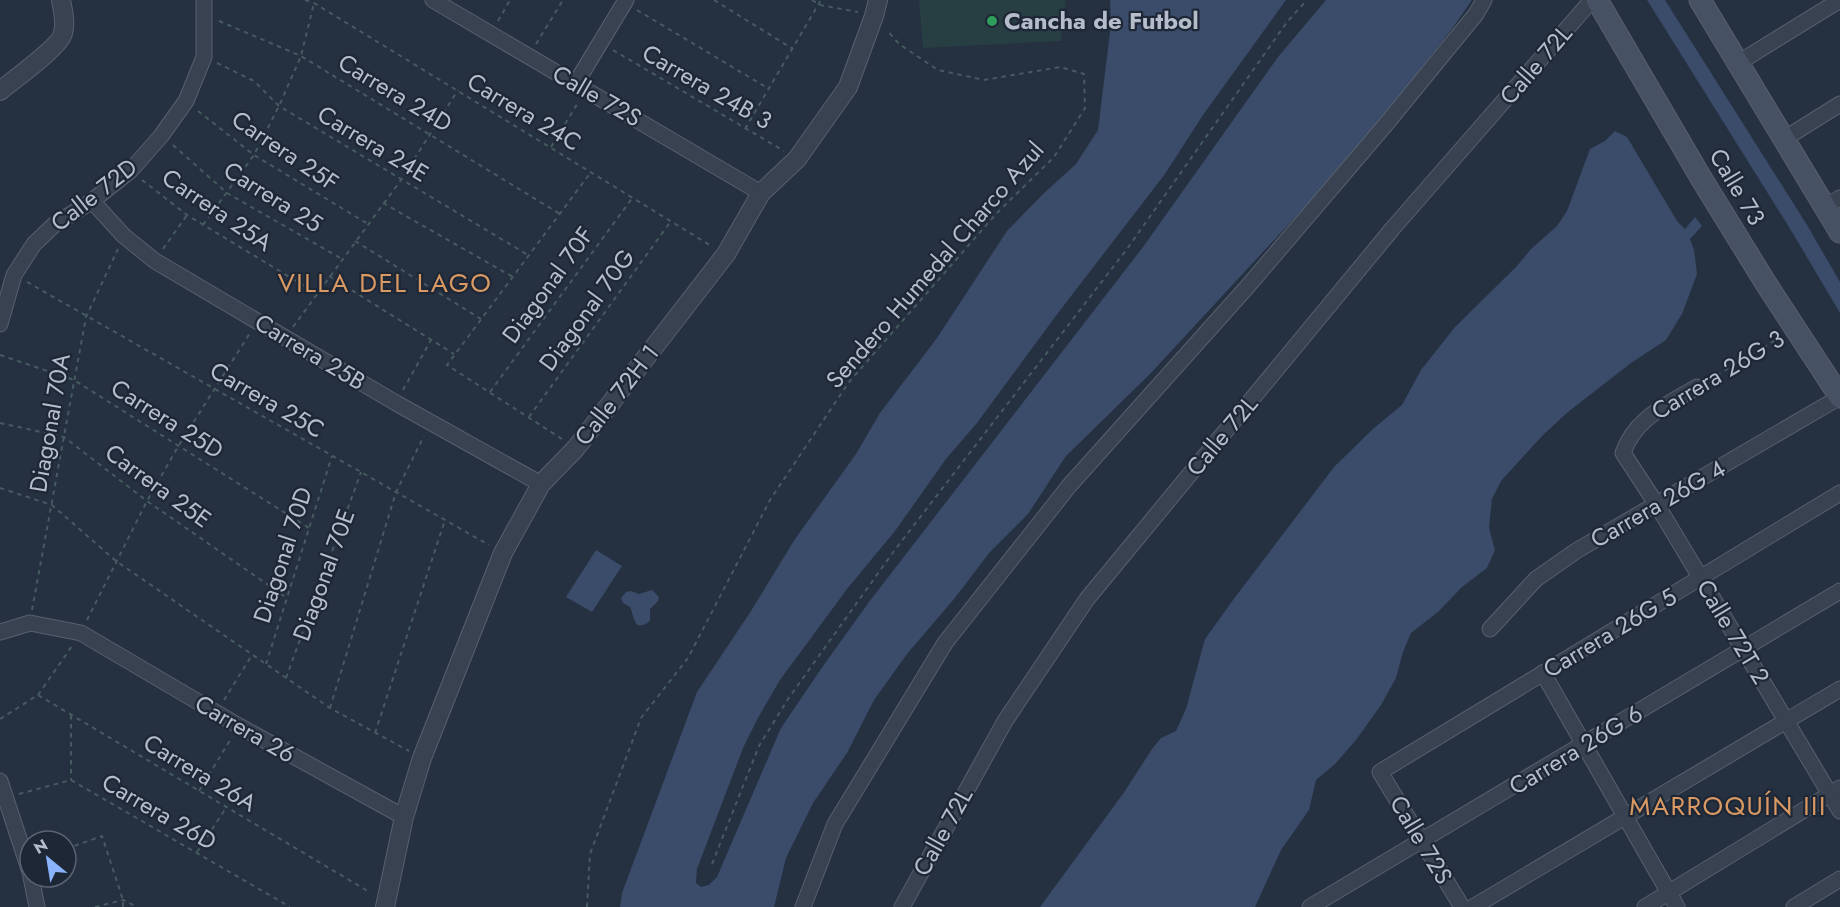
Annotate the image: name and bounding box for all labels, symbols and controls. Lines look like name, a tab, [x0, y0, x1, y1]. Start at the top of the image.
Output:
place label: Cancha de Futbol	[1004, 3, 1199, 38]
marker: Cancha de Futbol	[985, 14, 999, 28]
street label: Calle 72L	[1491, 17, 1580, 112]
street label: Carrera 24B 3	[636, 35, 779, 138]
street label: Carrera 24D	[332, 45, 459, 140]
street label: Calle 72S	[546, 56, 648, 135]
street label: Carrera 24C	[461, 64, 588, 159]
street label: Carrera 24E	[311, 97, 436, 191]
street label: Carrera 25F	[226, 105, 344, 197]
street label: Sendero Humedal Charco Azul	[817, 133, 1052, 396]
street label: Calle 73	[1701, 142, 1774, 232]
street label: Calle 72D	[43, 150, 144, 240]
street label: Carrera 25	[218, 155, 328, 239]
street label: Carrera 25A	[155, 160, 280, 260]
street label: Diagonal 70F	[493, 219, 602, 350]
street label: Diagonal 70G	[530, 241, 643, 378]
district label: VILLA DEL LAGO	[278, 264, 492, 302]
street label: Carrera 25B	[248, 305, 372, 399]
street label: Carrera 26G 3	[1645, 321, 1791, 428]
street label: Calle 72H 1	[566, 337, 667, 453]
street label: Diagonal 70A	[20, 350, 79, 495]
street label: Carrera 25C	[203, 353, 331, 446]
street label: Carrera 25D	[104, 370, 230, 467]
street label: Calle 72L	[1177, 388, 1266, 484]
street label: Carrera 25E	[98, 435, 219, 536]
street label: Carrera 26G 4	[1584, 451, 1732, 556]
street label: Diagonal 70D	[244, 482, 321, 627]
street label: Diagonal 70E	[283, 504, 364, 646]
street label: Calle 72T 2	[1688, 573, 1779, 691]
street label: Carrera 26G 5	[1536, 579, 1683, 686]
street label: Carrera 26	[188, 686, 302, 771]
street label: Carrera 26G 6	[1502, 696, 1649, 803]
street label: Carrera 26A	[137, 725, 264, 820]
street label: Carrera 26D	[95, 765, 223, 859]
street label: Calle 72L	[904, 781, 981, 882]
district label: MARROQUÍN III	[1629, 787, 1827, 825]
street label: Calle 72S	[1381, 789, 1462, 891]
north arrow	[18, 829, 78, 889]
text: N	[29, 833, 52, 860]

